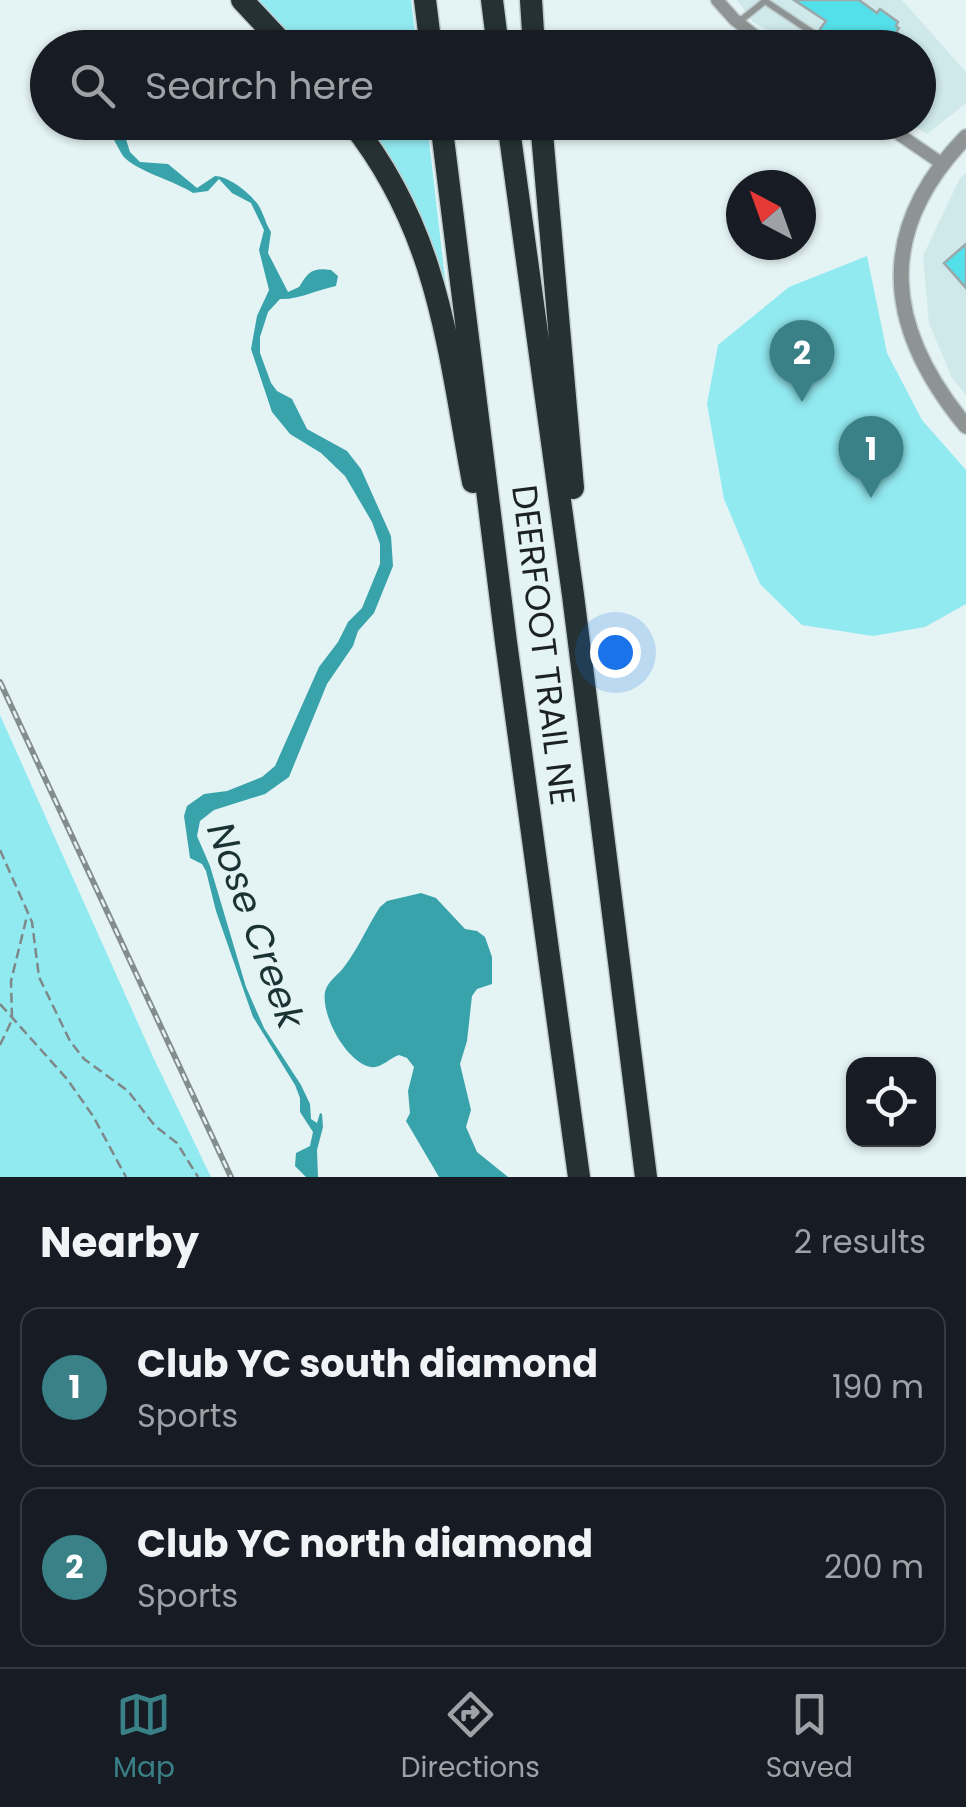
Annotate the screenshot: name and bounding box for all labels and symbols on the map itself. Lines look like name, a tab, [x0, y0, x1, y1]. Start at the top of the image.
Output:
north arrow	[726, 170, 816, 260]
pin: 2	[770, 320, 834, 402]
pin: 1	[838, 416, 904, 498]
street label: DEERFOOT TRAIL NE	[500, 482, 588, 808]
your location	[590, 627, 641, 678]
water label: Nose Creek	[194, 814, 318, 1037]

